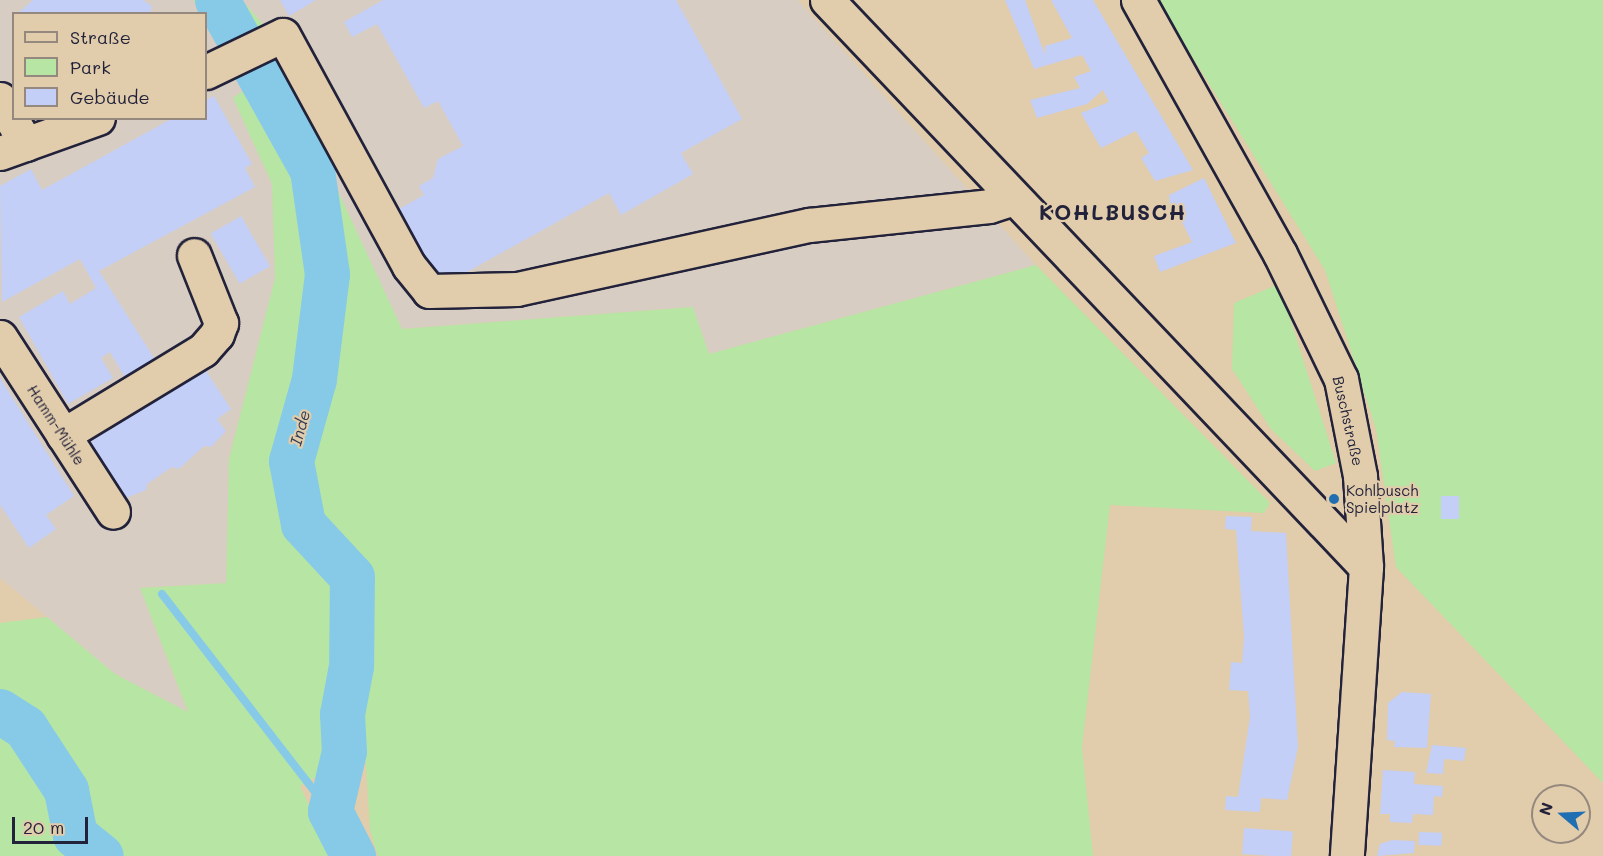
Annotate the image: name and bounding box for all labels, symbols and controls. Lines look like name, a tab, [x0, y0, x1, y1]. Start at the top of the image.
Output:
legend	[12, 12, 207, 120]
text: Straße	[70, 25, 131, 49]
text: Park	[70, 55, 111, 79]
text: Gebäude	[70, 85, 150, 109]
district label: KOHLBUSCH	[1039, 199, 1187, 225]
street label: Buschstraße	[1329, 374, 1367, 468]
street label: Hamm-Mühle	[23, 382, 89, 468]
water label: Inde	[286, 408, 314, 448]
place label: Kohlbusch Spielplatz	[1346, 481, 1419, 516]
marker: Kohlbusch Spielplatz	[1327, 492, 1341, 506]
north arrow	[1531, 784, 1591, 844]
text: N	[1533, 799, 1557, 818]
scale bar	[15, 805, 92, 843]
text: 20 m	[23, 815, 64, 839]

